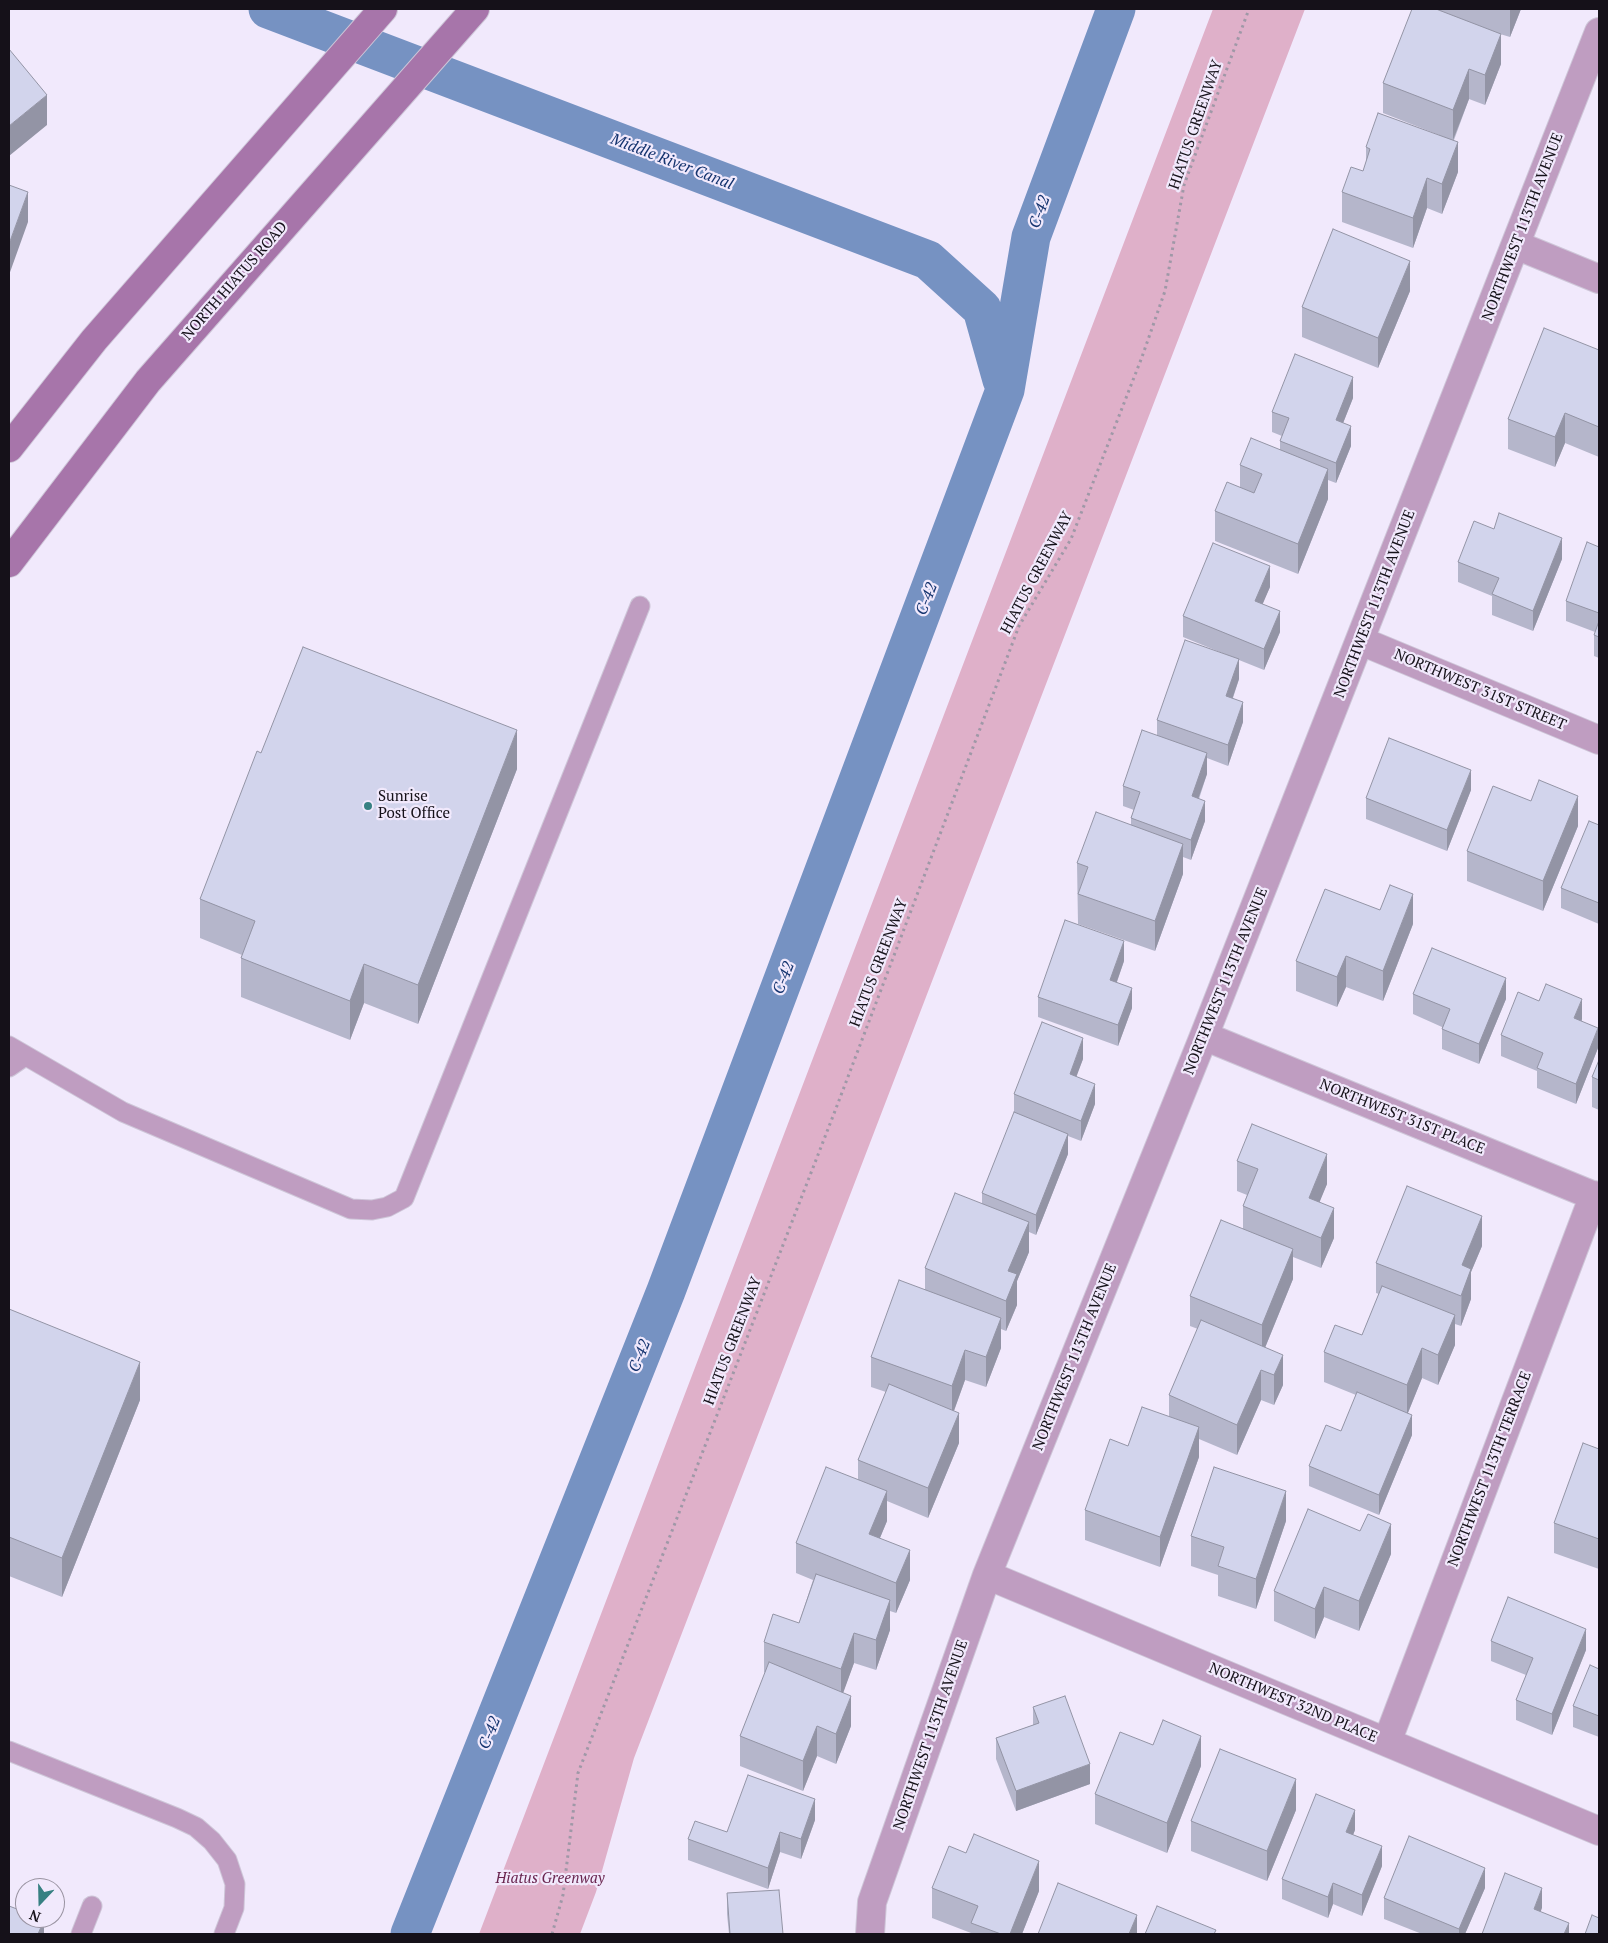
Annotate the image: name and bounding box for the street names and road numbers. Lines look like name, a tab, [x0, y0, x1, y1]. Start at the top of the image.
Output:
street label: HIATUS GREENWAY	[1165, 58, 1227, 192]
street label: NORTHWEST 113TH AVENUE	[1479, 130, 1567, 324]
street label: NORTH HIATUS ROAD	[179, 218, 291, 344]
street label: NORTHWEST 113TH AVENUE	[1331, 507, 1419, 701]
street label: HIATUS GREENWAY	[997, 509, 1077, 637]
street label: NORTHWEST 31ST STREET	[1391, 645, 1569, 735]
street label: NORTHWEST 113TH AVENUE	[1180, 885, 1272, 1077]
street label: HIATUS GREENWAY	[846, 896, 912, 1030]
street label: NORTHWEST 31ST PLACE	[1317, 1076, 1487, 1158]
street label: NORTHWEST 113TH AVENUE	[1029, 1261, 1121, 1453]
street label: HIATUS GREENWAY	[700, 1274, 766, 1408]
street label: NORTHWEST 113TH TERRACE	[1444, 1369, 1536, 1569]
street label: NORTHWEST 113TH AVENUE	[890, 1637, 972, 1833]
street label: NORTHWEST 32ND PLACE	[1206, 1659, 1380, 1747]

